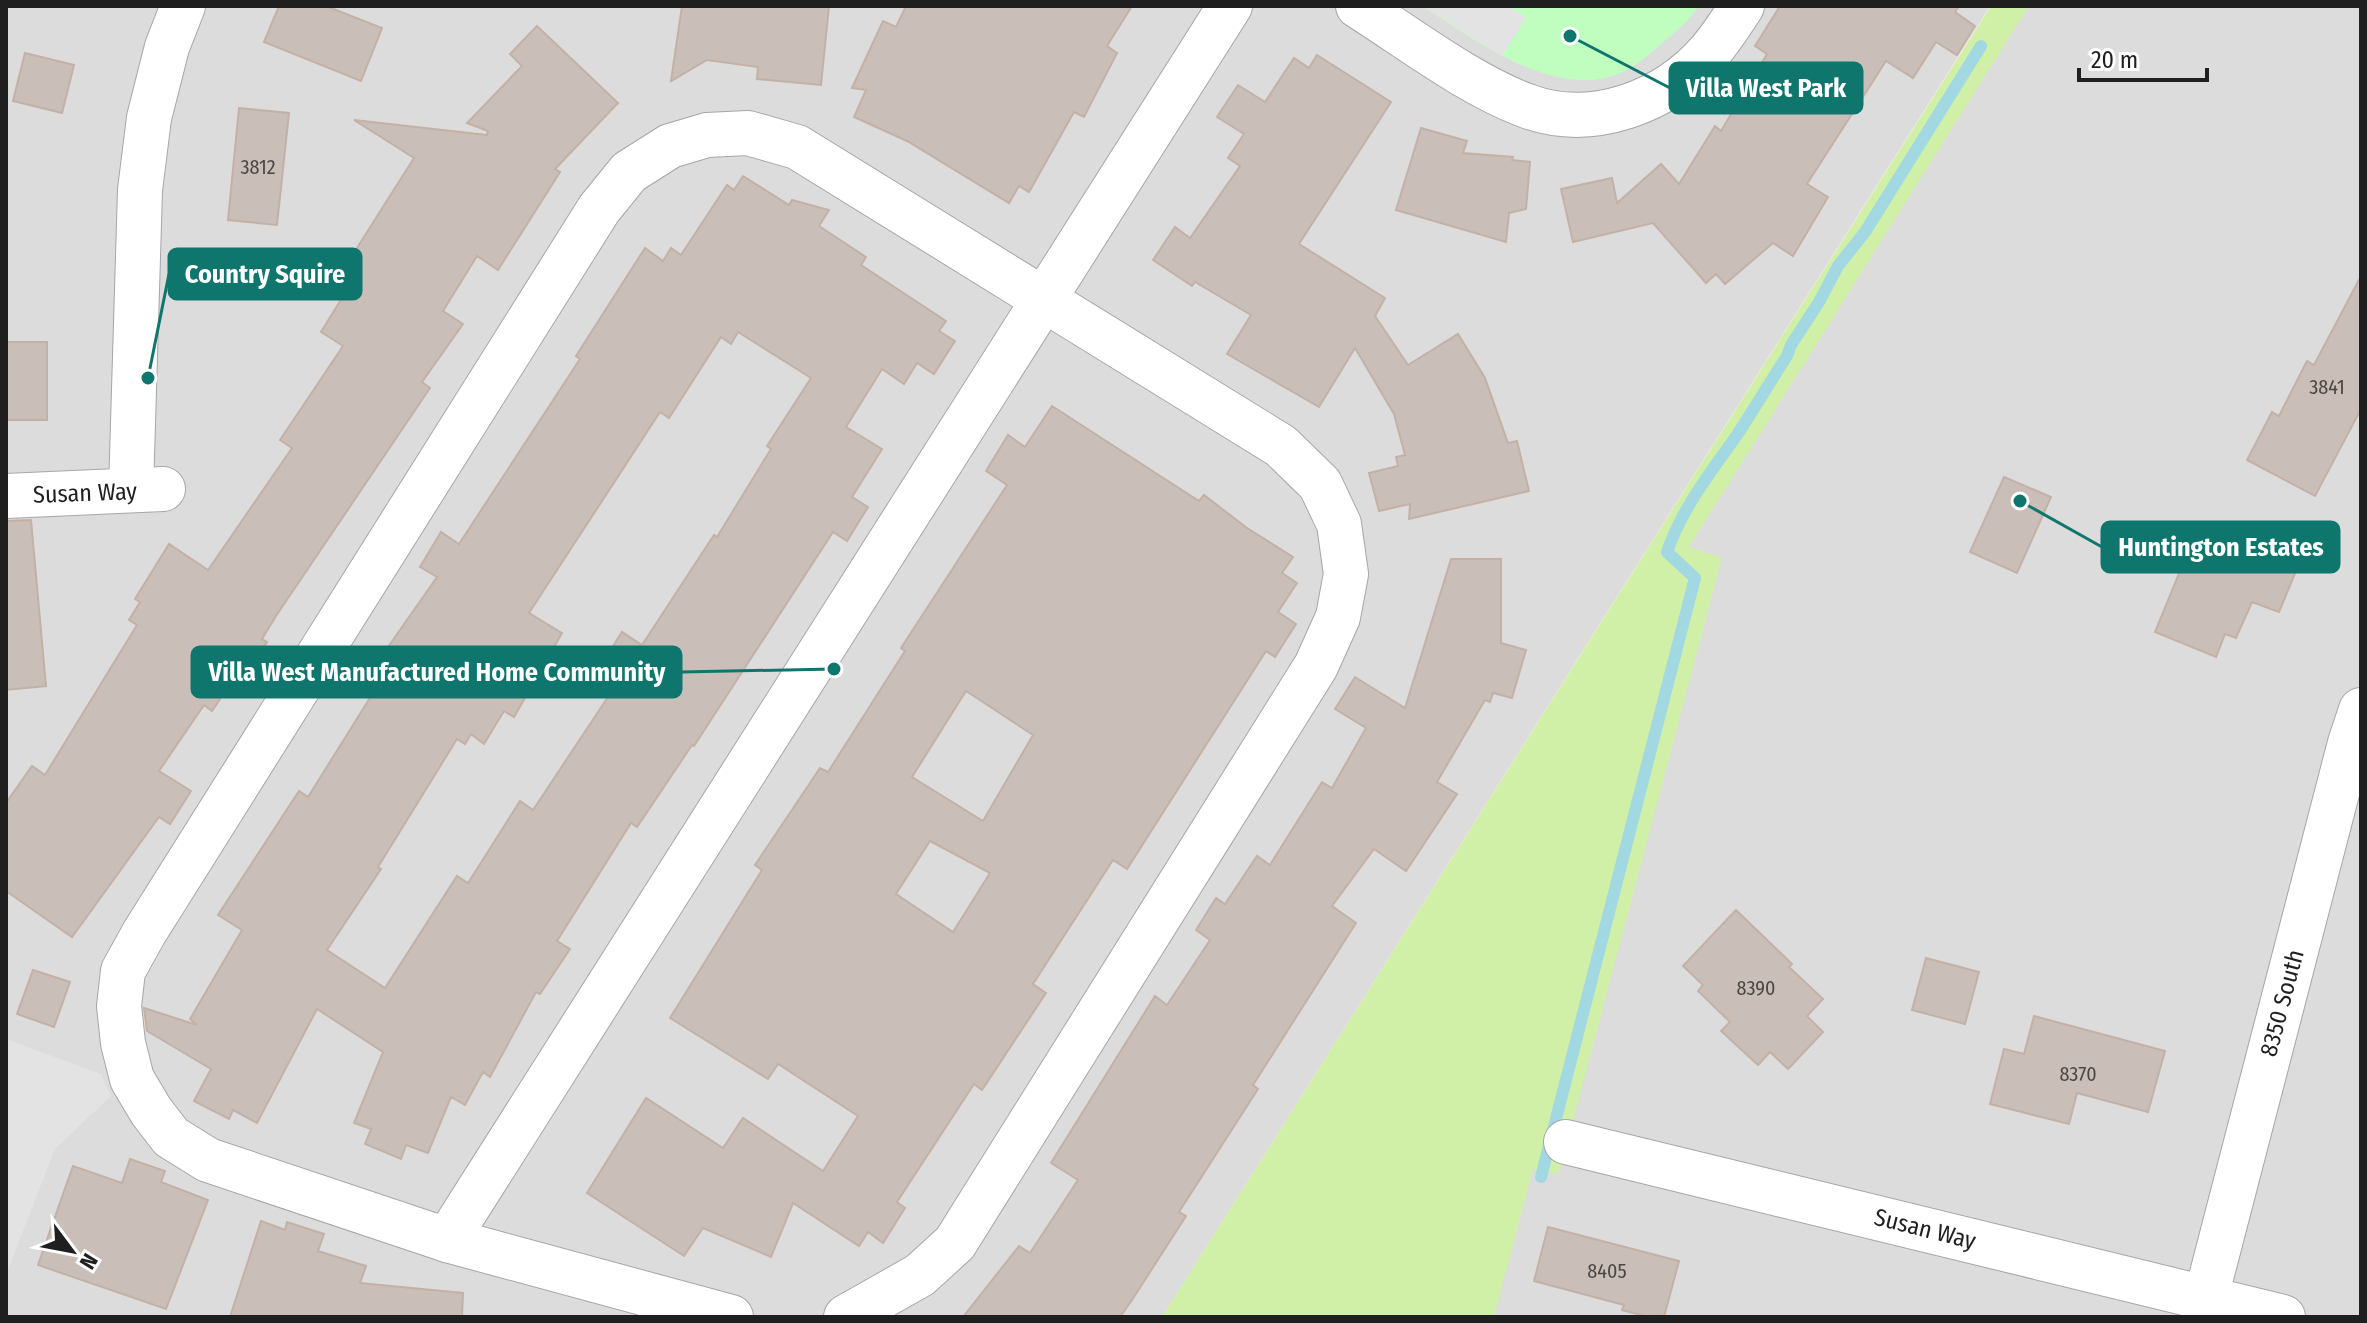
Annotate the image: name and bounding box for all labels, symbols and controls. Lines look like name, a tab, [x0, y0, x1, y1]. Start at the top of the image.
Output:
scale bar	[2079, 32, 2207, 82]
text: 20 m	[2091, 46, 2138, 74]
callout: Villa West Park	[1670, 63, 1862, 113]
text: Villa West Park	[1685, 73, 1847, 104]
house number: 3812	[240, 155, 276, 179]
callout: Country Squire	[169, 249, 361, 299]
text: Country Squire	[185, 259, 345, 290]
house number: 3841	[2309, 375, 2345, 399]
street label: Susan Way	[33, 477, 138, 509]
callout: Huntington Estates	[2102, 522, 2339, 572]
text: Huntington Estates	[2118, 532, 2324, 563]
callout: Villa West Manufactured Home Community	[192, 647, 681, 697]
text: Villa West Manufactured Home Community	[208, 657, 666, 688]
street label: 8350 South	[2254, 946, 2310, 1060]
house number: 8390	[1737, 976, 1775, 1000]
house number: 8370	[2059, 1062, 2097, 1086]
street label: Susan Way	[1871, 1203, 1979, 1255]
north arrow	[32, 1211, 112, 1291]
text: N	[74, 1249, 103, 1274]
house number: 8405	[1587, 1259, 1627, 1283]

